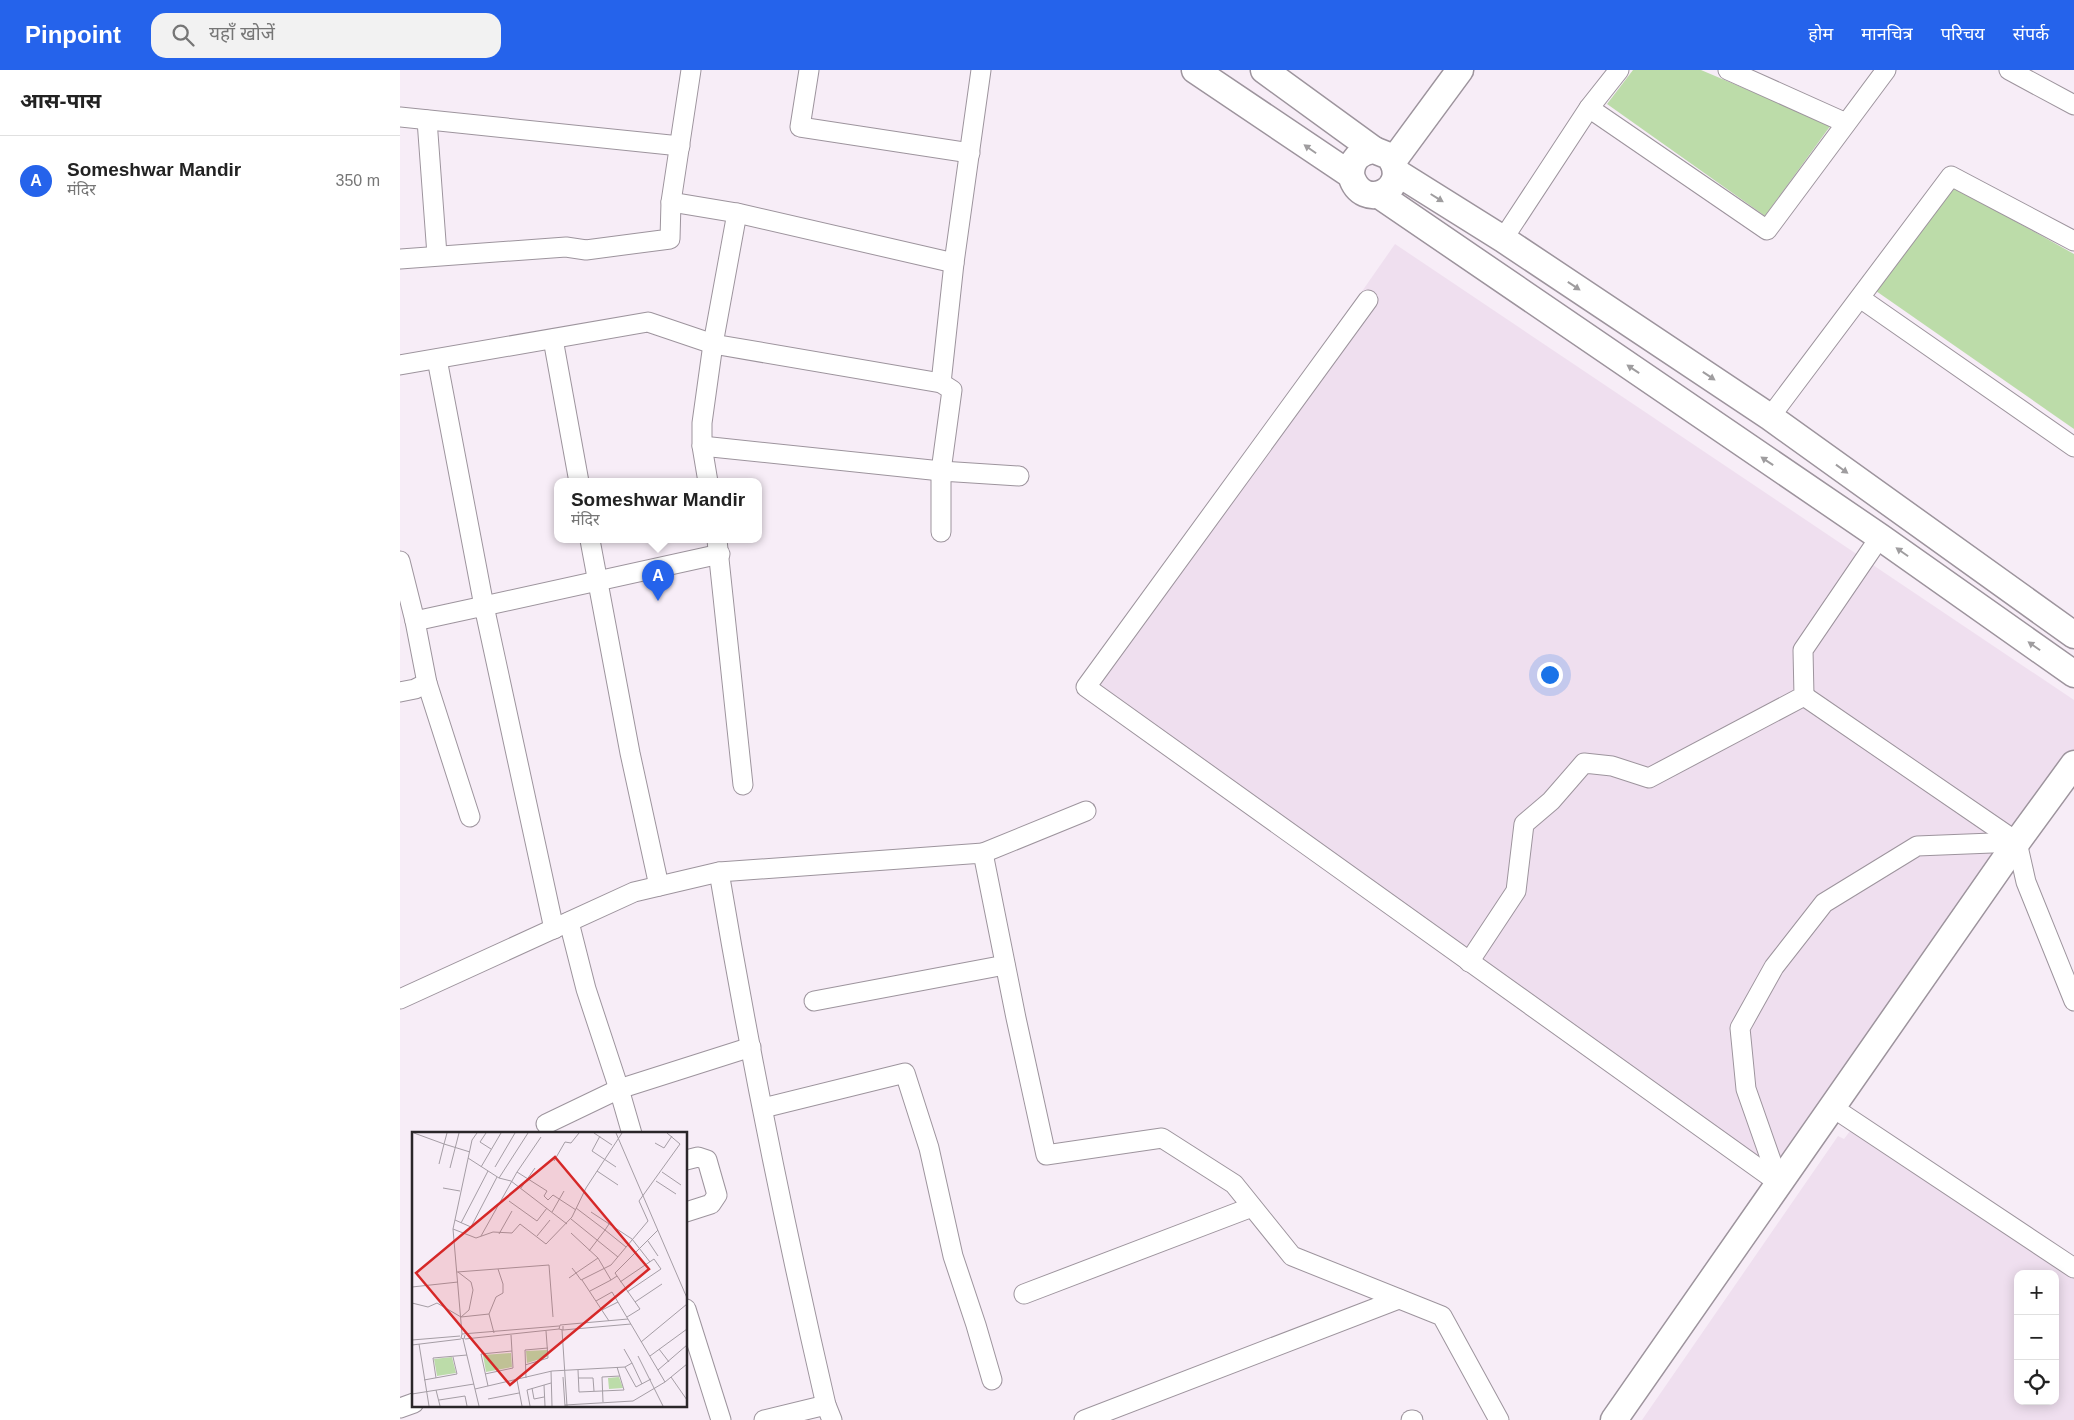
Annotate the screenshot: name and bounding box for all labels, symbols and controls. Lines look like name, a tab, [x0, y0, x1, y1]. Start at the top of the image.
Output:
search box	[151, 13, 501, 58]
text: Pinpoint	[25, 21, 121, 48]
icon: search	[169, 21, 197, 49]
text: यहाँ खोजें	[209, 23, 275, 44]
text: होम	[1808, 24, 1833, 44]
text: मानचित्र	[1861, 24, 1913, 44]
text: परिचय	[1941, 24, 1985, 44]
text: संपर्क	[2013, 24, 2049, 44]
text: आस-पास	[20, 89, 101, 112]
one-way arrow	[1303, 144, 1317, 154]
text: Someshwar Mandir	[67, 159, 241, 180]
text: A	[30, 172, 42, 189]
text: 350 m	[336, 172, 380, 189]
text: मंदिर	[67, 181, 96, 198]
one-way arrow	[1431, 193, 1444, 202]
one-way arrow	[1567, 281, 1580, 291]
one-way arrow	[1626, 364, 1640, 374]
one-way arrow	[1702, 371, 1716, 381]
one-way arrow	[1761, 456, 1774, 466]
one-way arrow	[1835, 464, 1849, 474]
popup	[554, 478, 762, 543]
text: Someshwar Mandir	[571, 489, 745, 510]
text: मंदिर	[571, 511, 600, 528]
one-way arrow	[1895, 548, 1908, 558]
pin: A	[642, 560, 674, 601]
one-way arrow	[2028, 641, 2041, 652]
your location	[1537, 662, 1563, 688]
inset map	[412, 1132, 688, 1408]
map controls	[2014, 1270, 2059, 1405]
button: +	[2014, 1270, 2059, 1315]
button: −	[2014, 1315, 2059, 1360]
button: locate	[2014, 1360, 2059, 1405]

